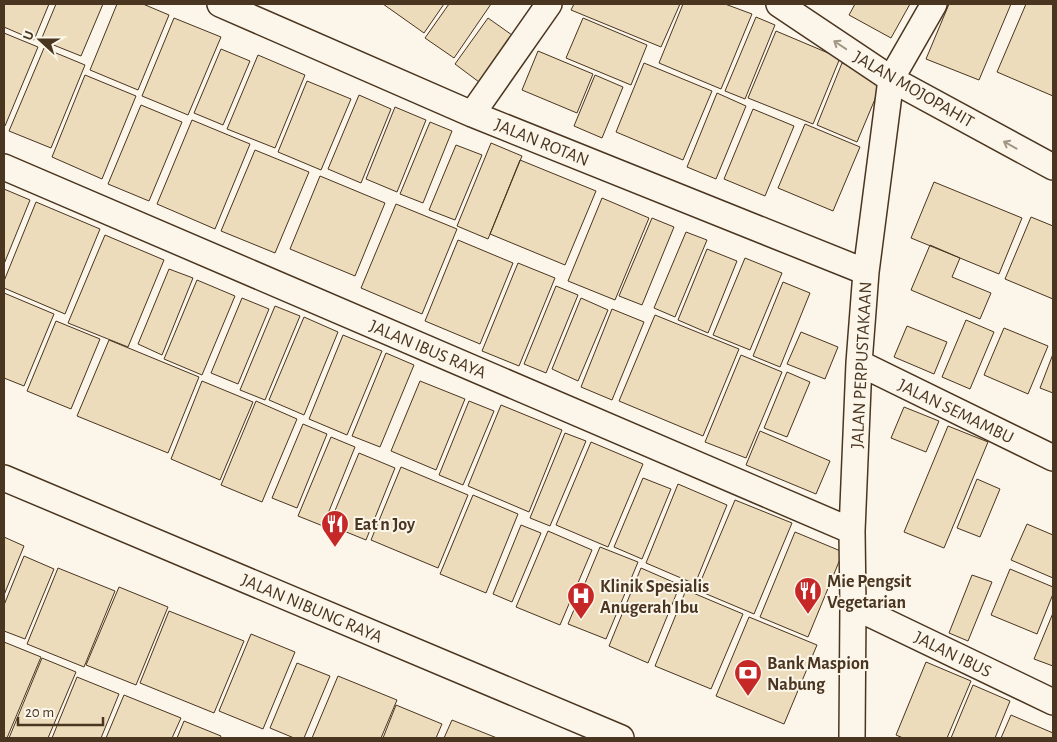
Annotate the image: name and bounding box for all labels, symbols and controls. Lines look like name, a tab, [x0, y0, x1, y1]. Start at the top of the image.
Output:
north arrow	[15, 15, 65, 65]
text: U	[21, 29, 37, 42]
one-way arrow	[833, 40, 847, 50]
street label: JALAN MOJOPAHIT	[850, 48, 977, 132]
street label: JALAN ROTAN	[492, 116, 591, 170]
one-way arrow	[1004, 139, 1018, 149]
street label: JALAN PERPUSTAKAAN	[849, 281, 875, 449]
street label: JALAN IBUS RAYA	[367, 317, 489, 383]
street label: JALAN SEMAMBU	[895, 376, 1016, 448]
restaurant icon: Eat n Joy	[320, 509, 350, 548]
place label: Eat n Joy	[354, 516, 416, 534]
street label: JALAN NIBUNG RAYA	[238, 571, 385, 647]
place label: Mie Pengsit Vegetarian	[827, 573, 911, 612]
restaurant icon: Mie Pengsit Vegetarian	[793, 576, 823, 615]
place label: Klinik Spesialis Anugerah Ibu	[600, 578, 709, 617]
hospital icon: Klinik Spesialis Anugerah Ibu	[566, 581, 596, 620]
street label: JALAN IBUS	[911, 629, 994, 681]
place label: Bank Maspion Nabung	[767, 655, 869, 694]
bank icon: Bank Maspion Nabung	[733, 658, 763, 697]
scale bar	[18, 694, 102, 726]
text: 20 m	[25, 705, 54, 720]

